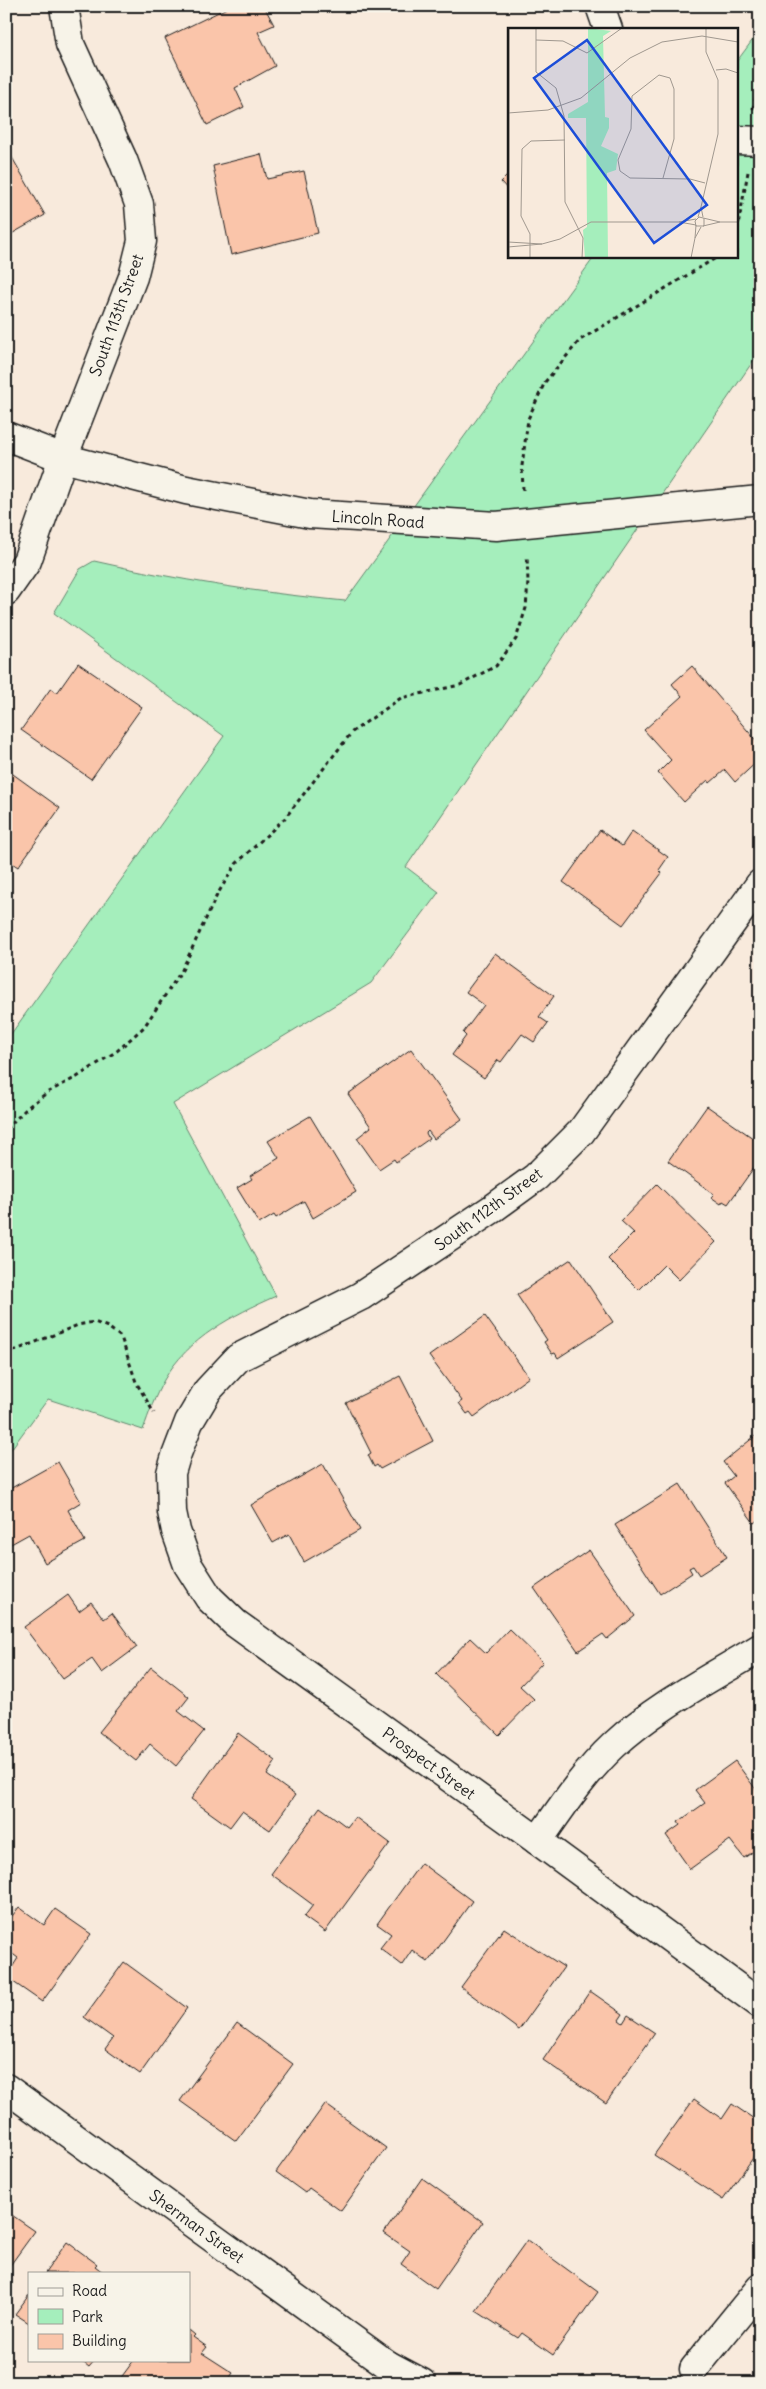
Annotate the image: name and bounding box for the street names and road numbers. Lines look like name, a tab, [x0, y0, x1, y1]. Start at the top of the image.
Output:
street label: South 113th Street	[85, 251, 148, 379]
street label: Lincoln Road	[331, 506, 425, 532]
street label: South 112th Street	[430, 1163, 546, 1255]
street label: Prospect Street	[379, 1723, 480, 1804]
street label: Sherman Street	[146, 2185, 249, 2267]

